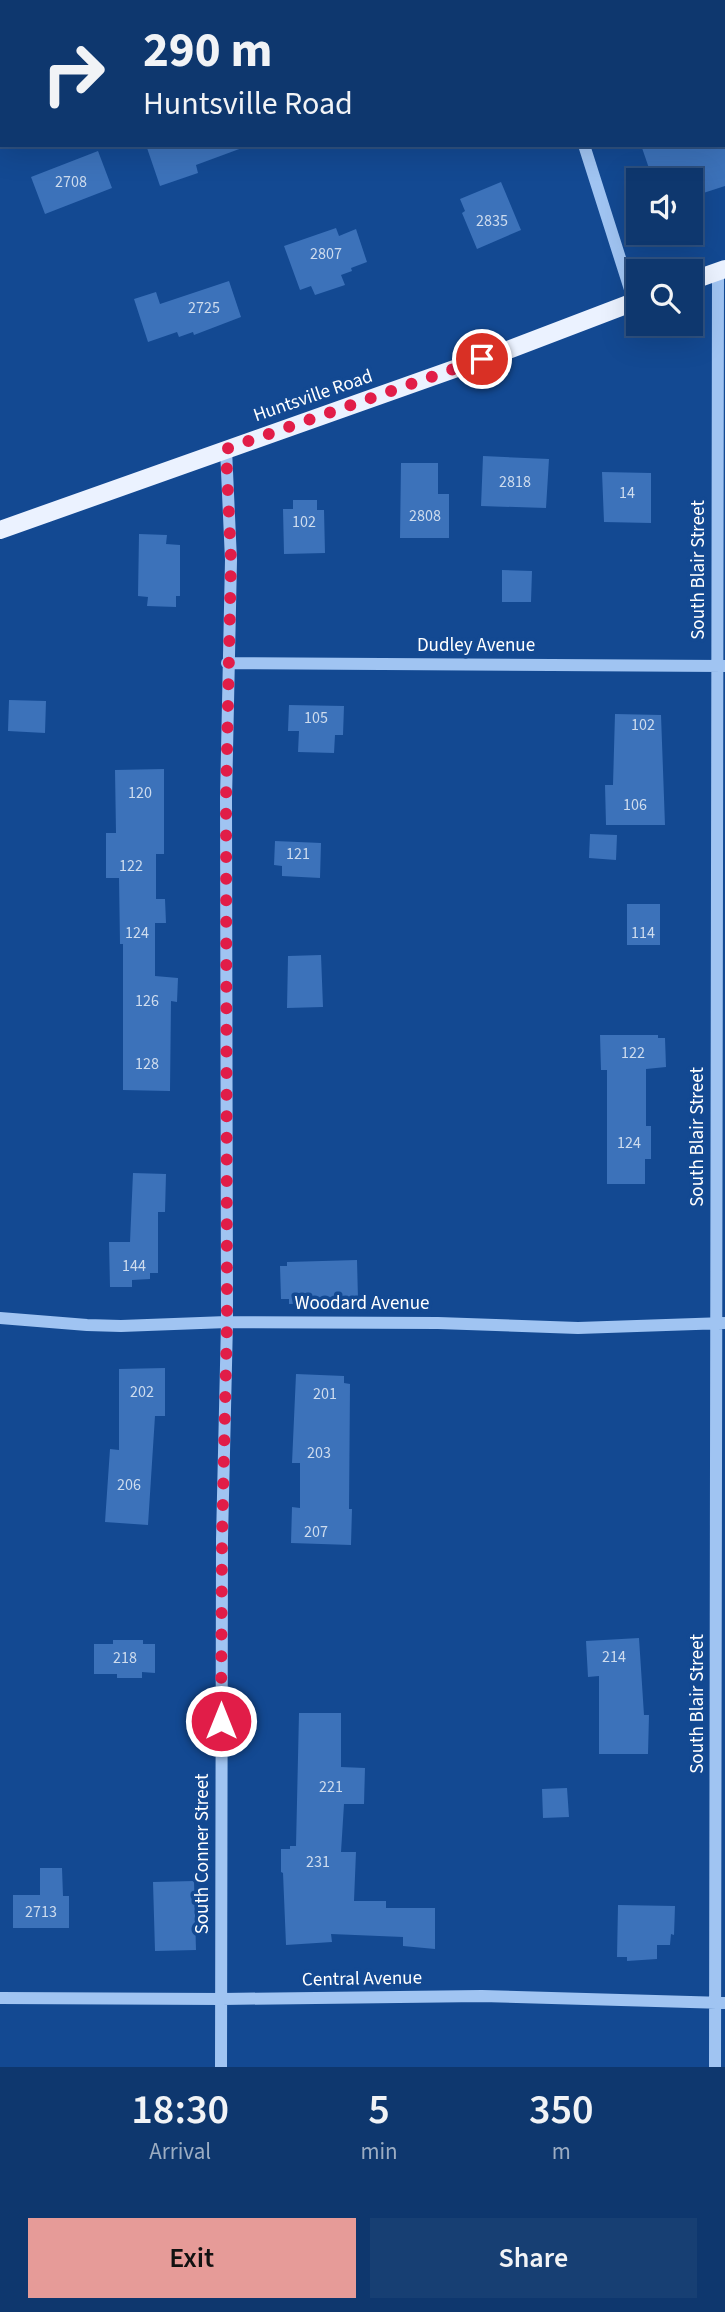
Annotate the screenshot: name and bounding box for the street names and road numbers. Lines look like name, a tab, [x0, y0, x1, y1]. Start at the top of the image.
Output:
street label: Huntsville Road	[250, 363, 376, 429]
street label: South Blair Street	[685, 500, 712, 640]
street label: Dudley Avenue	[417, 632, 535, 659]
street label: South Blair Street	[684, 1067, 711, 1207]
street label: Woodard Avenue	[295, 1290, 429, 1317]
street label: South Blair Street	[684, 1634, 711, 1774]
street label: South Conner Street	[189, 1773, 216, 1934]
street label: Central Avenue	[302, 1964, 422, 1994]

